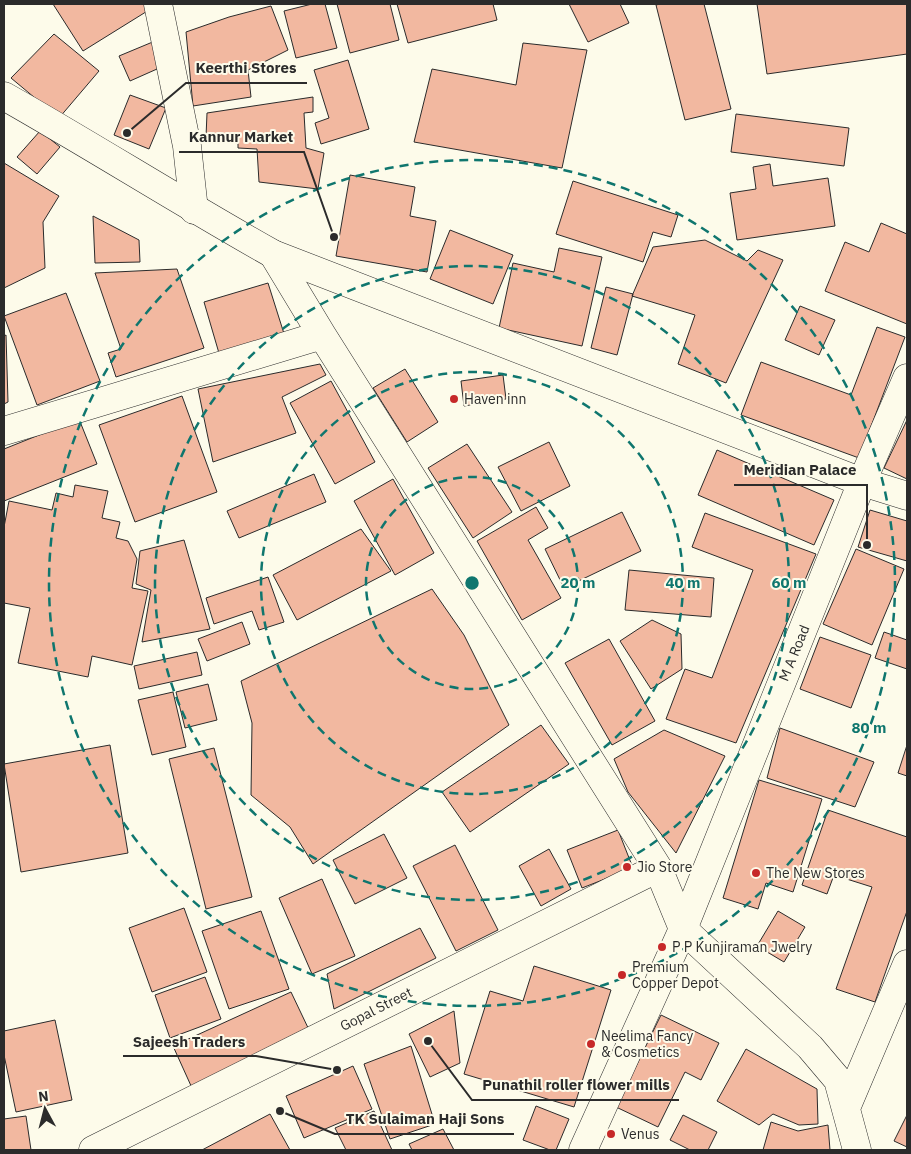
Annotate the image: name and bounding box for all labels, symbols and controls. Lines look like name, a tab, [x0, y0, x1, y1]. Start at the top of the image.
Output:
callout: Keerthi Stores	[186, 53, 307, 83]
text: Keerthi Stores	[196, 58, 297, 77]
callout: Kannur Market	[179, 122, 304, 152]
text: Kannur Market	[189, 127, 294, 146]
place label: Haven inn	[464, 390, 526, 408]
marker: Haven inn	[448, 393, 460, 405]
callout: Meridian Palace	[734, 455, 867, 485]
text: Meridian Palace	[744, 460, 856, 479]
text: 20 m	[561, 573, 595, 592]
text: 40 m	[666, 573, 700, 592]
text: 60 m	[772, 573, 806, 592]
centre of rings	[463, 574, 481, 592]
street label: M A Road	[775, 622, 813, 684]
text: 80 m	[852, 718, 886, 737]
place label: Jio Store	[637, 858, 693, 876]
marker: Jio Store	[621, 861, 633, 873]
place label: The New Stores	[766, 864, 865, 882]
marker: The New Stores	[750, 867, 762, 879]
place label: P P Kunjiraman Jwelry	[672, 938, 812, 956]
marker: P P Kunjiraman Jwelry	[656, 941, 668, 953]
place label: Premium Copper Depot	[632, 958, 719, 992]
marker: Premium Copper Depot	[616, 969, 628, 981]
street label: Gopal Street	[337, 983, 415, 1035]
callout: Sajeesh Traders	[123, 1026, 256, 1056]
place label: Neelima Fancy & Cosmetics	[601, 1027, 693, 1061]
text: Sajeesh Traders	[133, 1032, 246, 1051]
marker: Neelima Fancy & Cosmetics	[585, 1038, 597, 1050]
callout: Punathil roller flower mills	[472, 1070, 679, 1100]
text: Punathil roller flower mills	[482, 1075, 670, 1094]
north arrow	[20, 1084, 70, 1134]
text: N	[37, 1087, 50, 1106]
callout: TK Sulaiman Haji Sons	[335, 1104, 514, 1134]
text: TK Sulaiman Haji Sons	[346, 1109, 505, 1128]
place label: Venus	[621, 1125, 660, 1143]
marker: Venus	[605, 1128, 617, 1140]

